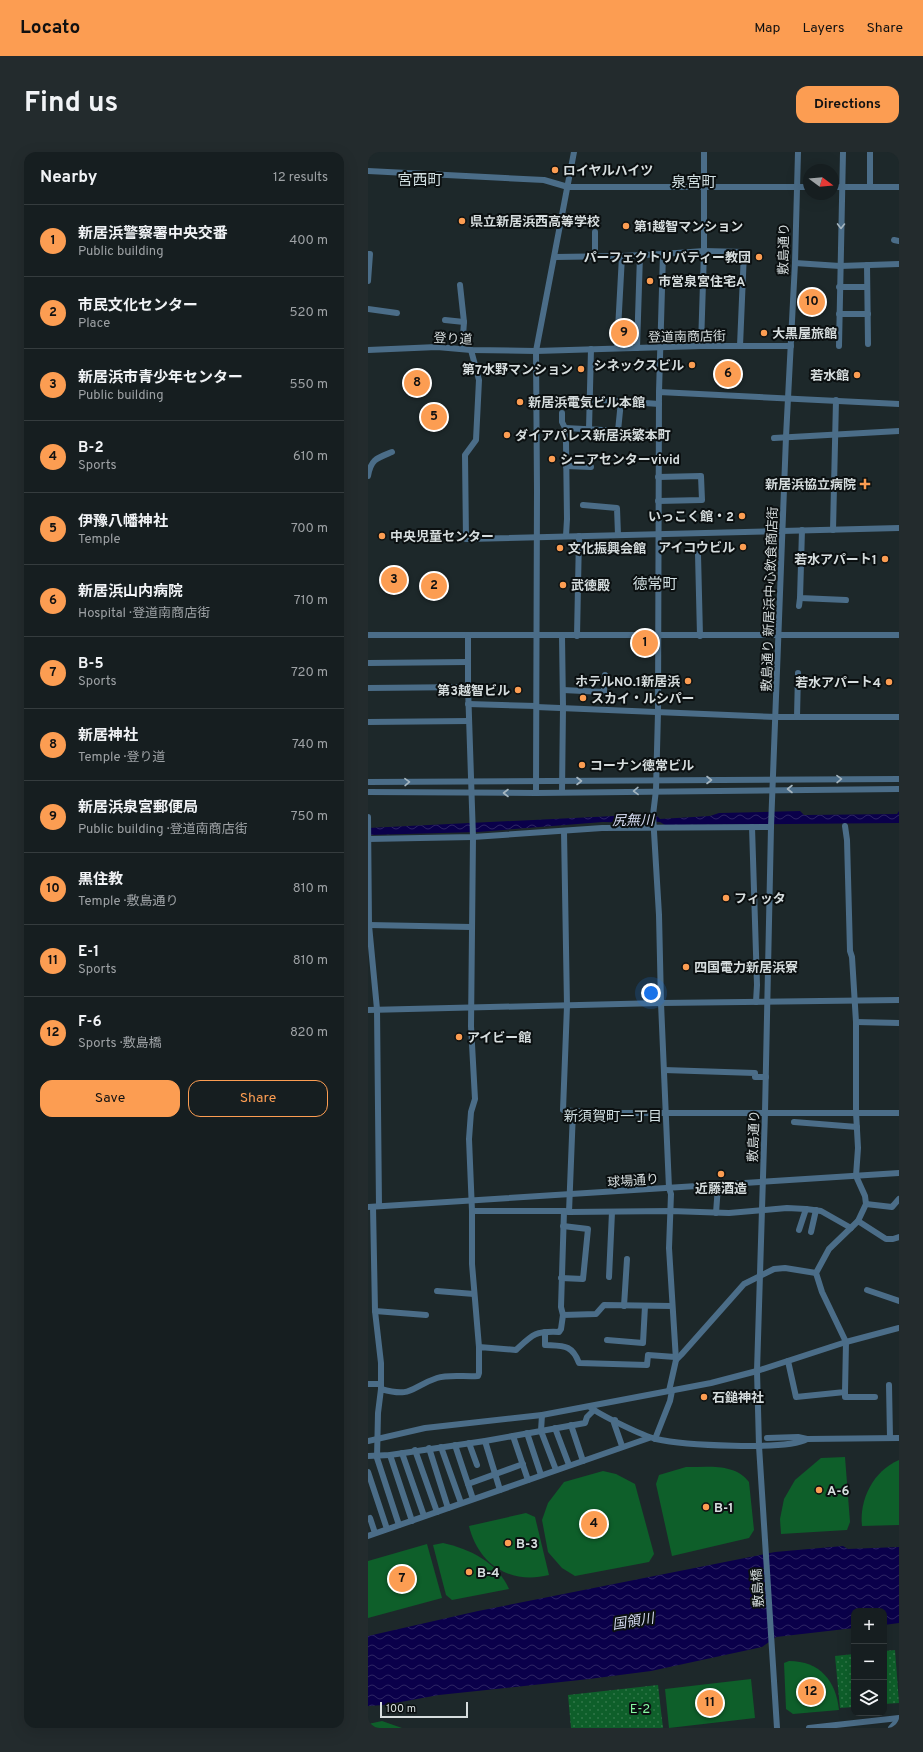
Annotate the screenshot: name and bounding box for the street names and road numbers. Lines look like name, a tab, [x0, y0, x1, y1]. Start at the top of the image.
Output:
street label: 敷島通り	[776, 223, 793, 275]
street label: 登道南商店街	[648, 329, 726, 347]
street label: 登り道	[433, 331, 473, 349]
street label: 敷島通り 新居浜中心飲食商店街	[759, 506, 782, 692]
street label: 敷島通り	[745, 1110, 764, 1162]
street label: 球場通り	[607, 1172, 660, 1192]
street label: 敷島橋	[749, 1568, 768, 1608]

